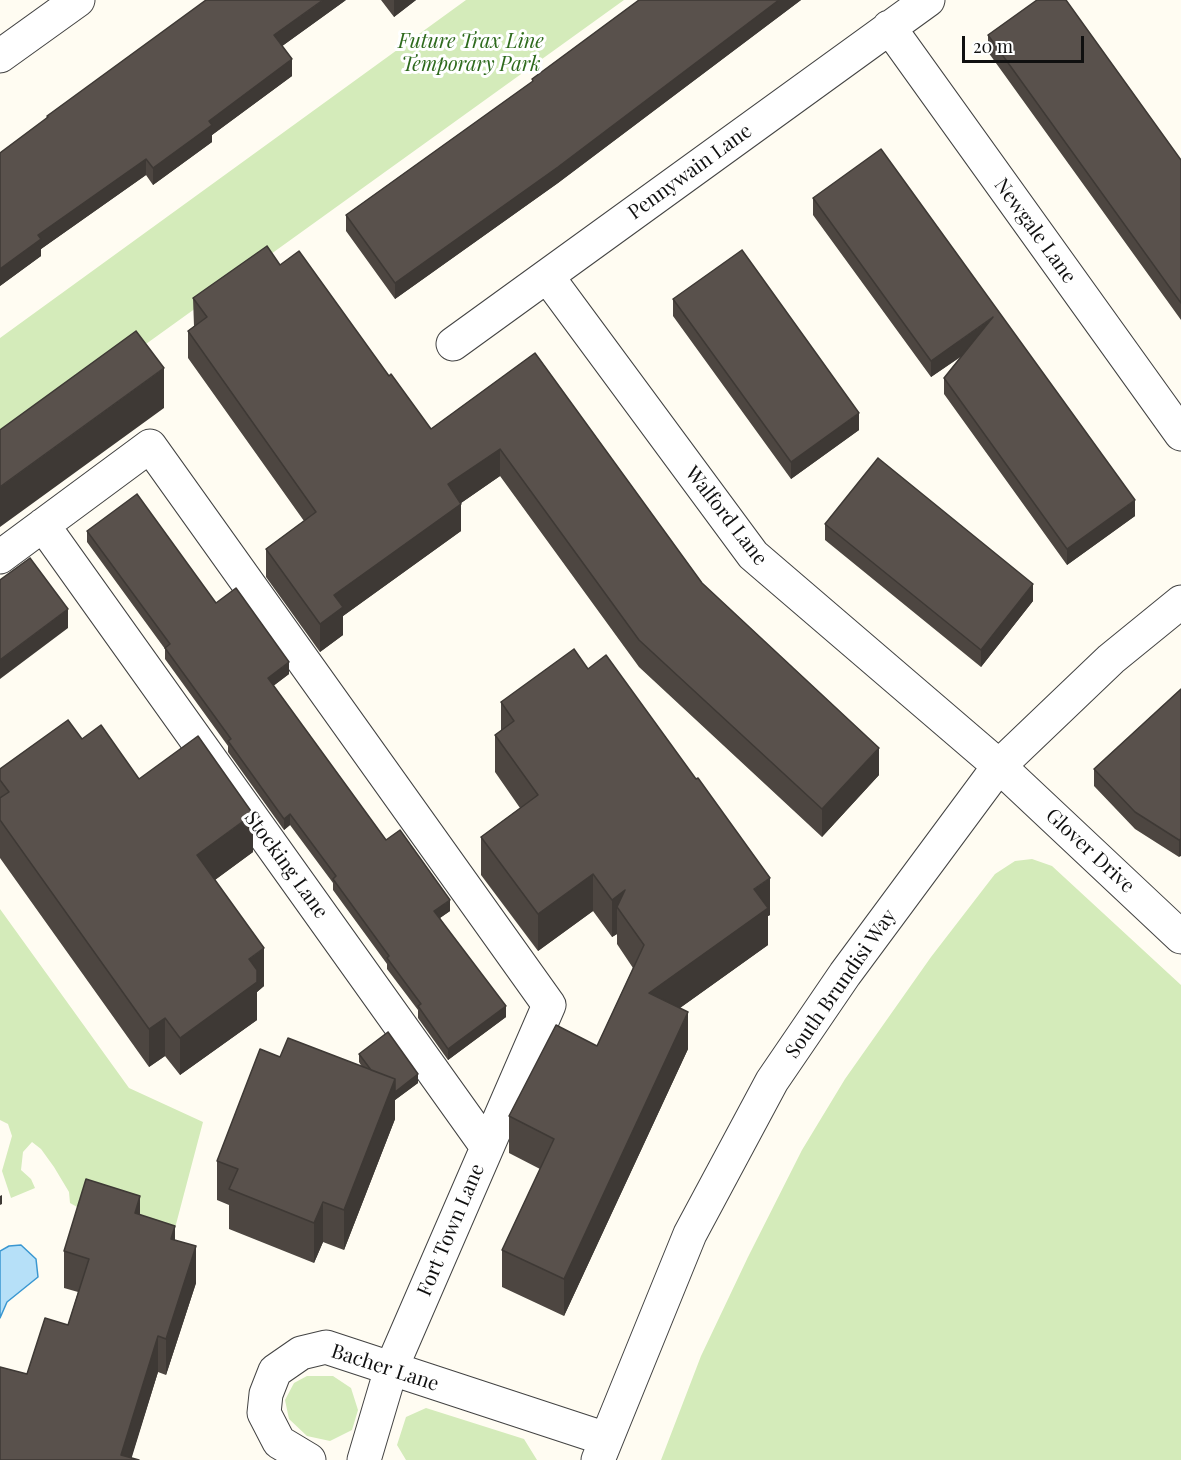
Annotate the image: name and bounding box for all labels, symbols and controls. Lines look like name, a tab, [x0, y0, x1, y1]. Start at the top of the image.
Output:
scale bar	[965, 24, 1086, 62]
park label: Future Trax Line Temporary Park	[398, 30, 544, 77]
text: 20 m	[973, 34, 1013, 58]
street label: Pennywain Lane	[623, 119, 757, 225]
street label: Newgale Lane	[989, 174, 1081, 288]
street label: Walford Lane	[680, 462, 772, 570]
street label: Glover Drive	[1041, 804, 1139, 898]
street label: Stocking Lane	[239, 807, 333, 923]
street label: South Brundisi Way	[781, 905, 901, 1063]
street label: Fort Town Lane	[412, 1160, 490, 1300]
street label: Bacher Lane	[328, 1339, 442, 1397]

